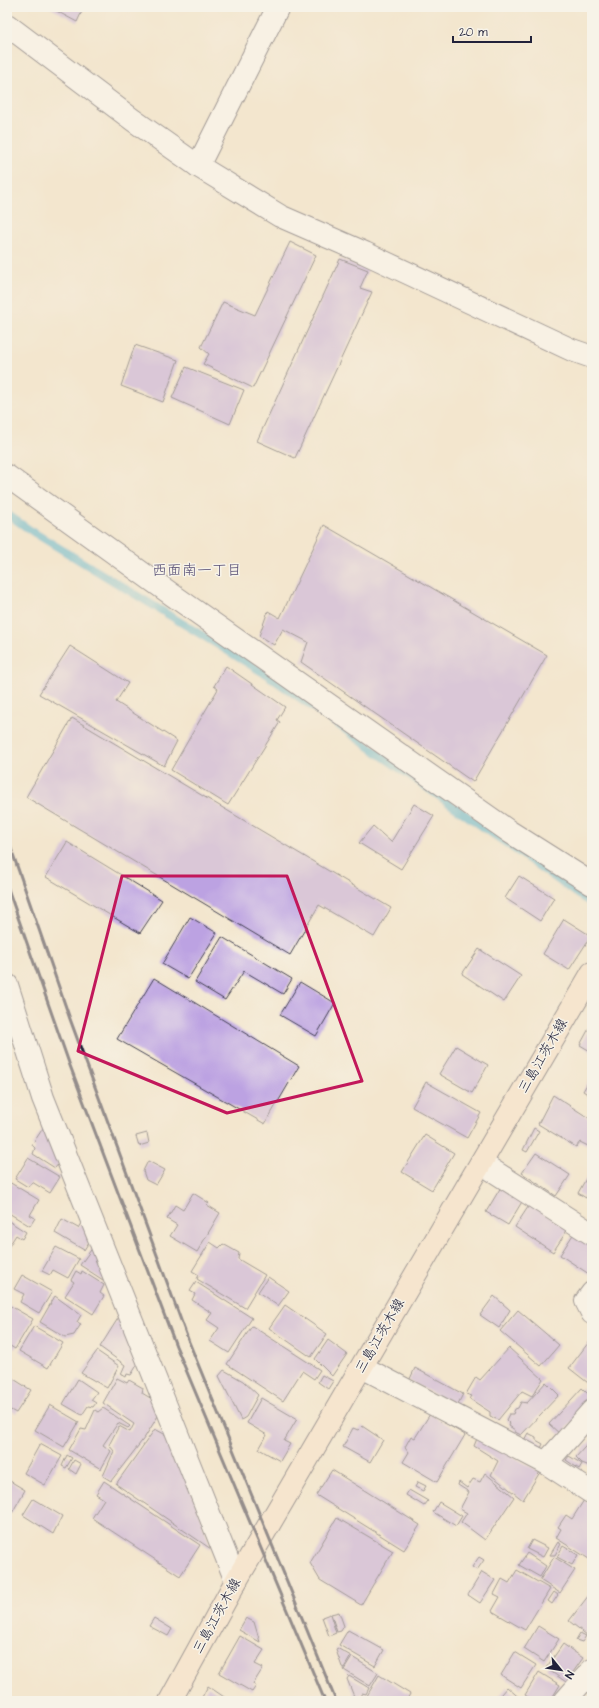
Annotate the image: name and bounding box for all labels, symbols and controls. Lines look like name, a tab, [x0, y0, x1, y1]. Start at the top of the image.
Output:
scale bar	[453, 18, 531, 44]
text: 20 m	[459, 24, 488, 41]
district label: 西面南一丁目	[152, 560, 242, 581]
street label: 三島江茨木線	[513, 1015, 573, 1097]
street label: 三島江茨木線	[350, 1295, 410, 1377]
street label: 三島江茨木線	[188, 1574, 246, 1658]
north arrow	[541, 1650, 581, 1690]
text: N	[561, 1668, 577, 1682]

